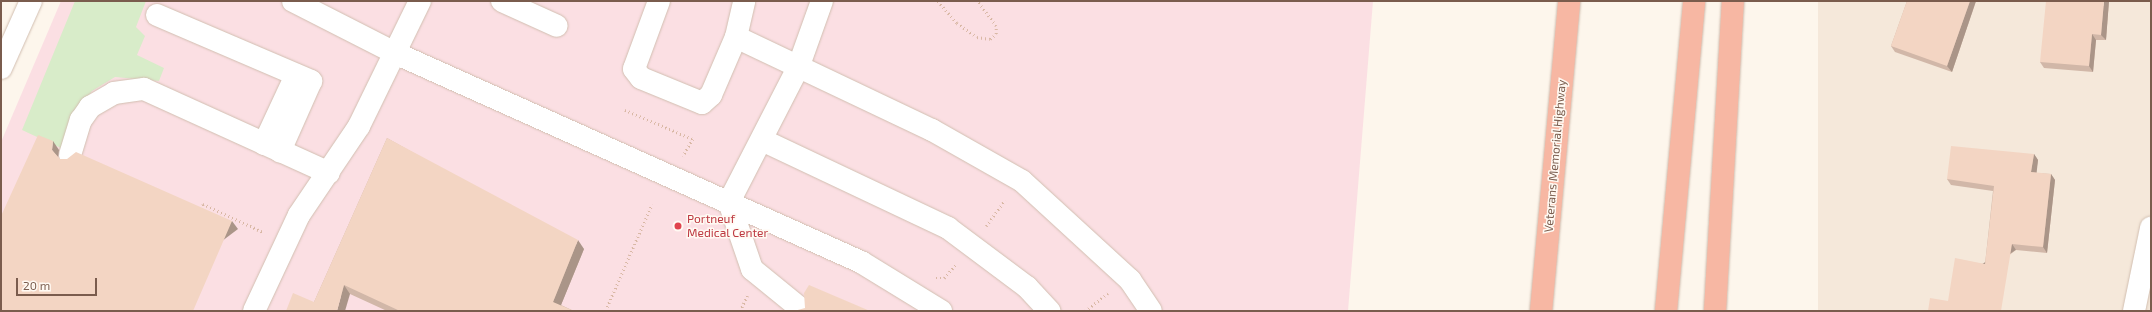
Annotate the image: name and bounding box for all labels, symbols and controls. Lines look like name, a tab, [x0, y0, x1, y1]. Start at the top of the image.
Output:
street label: Veterans Memorial Highway	[1541, 79, 1569, 233]
place label: Portneuf Medical Center	[687, 212, 769, 240]
marker: Portneuf Medical Center	[672, 220, 684, 232]
scale bar	[18, 270, 99, 296]
text: 20 m	[23, 278, 50, 292]

